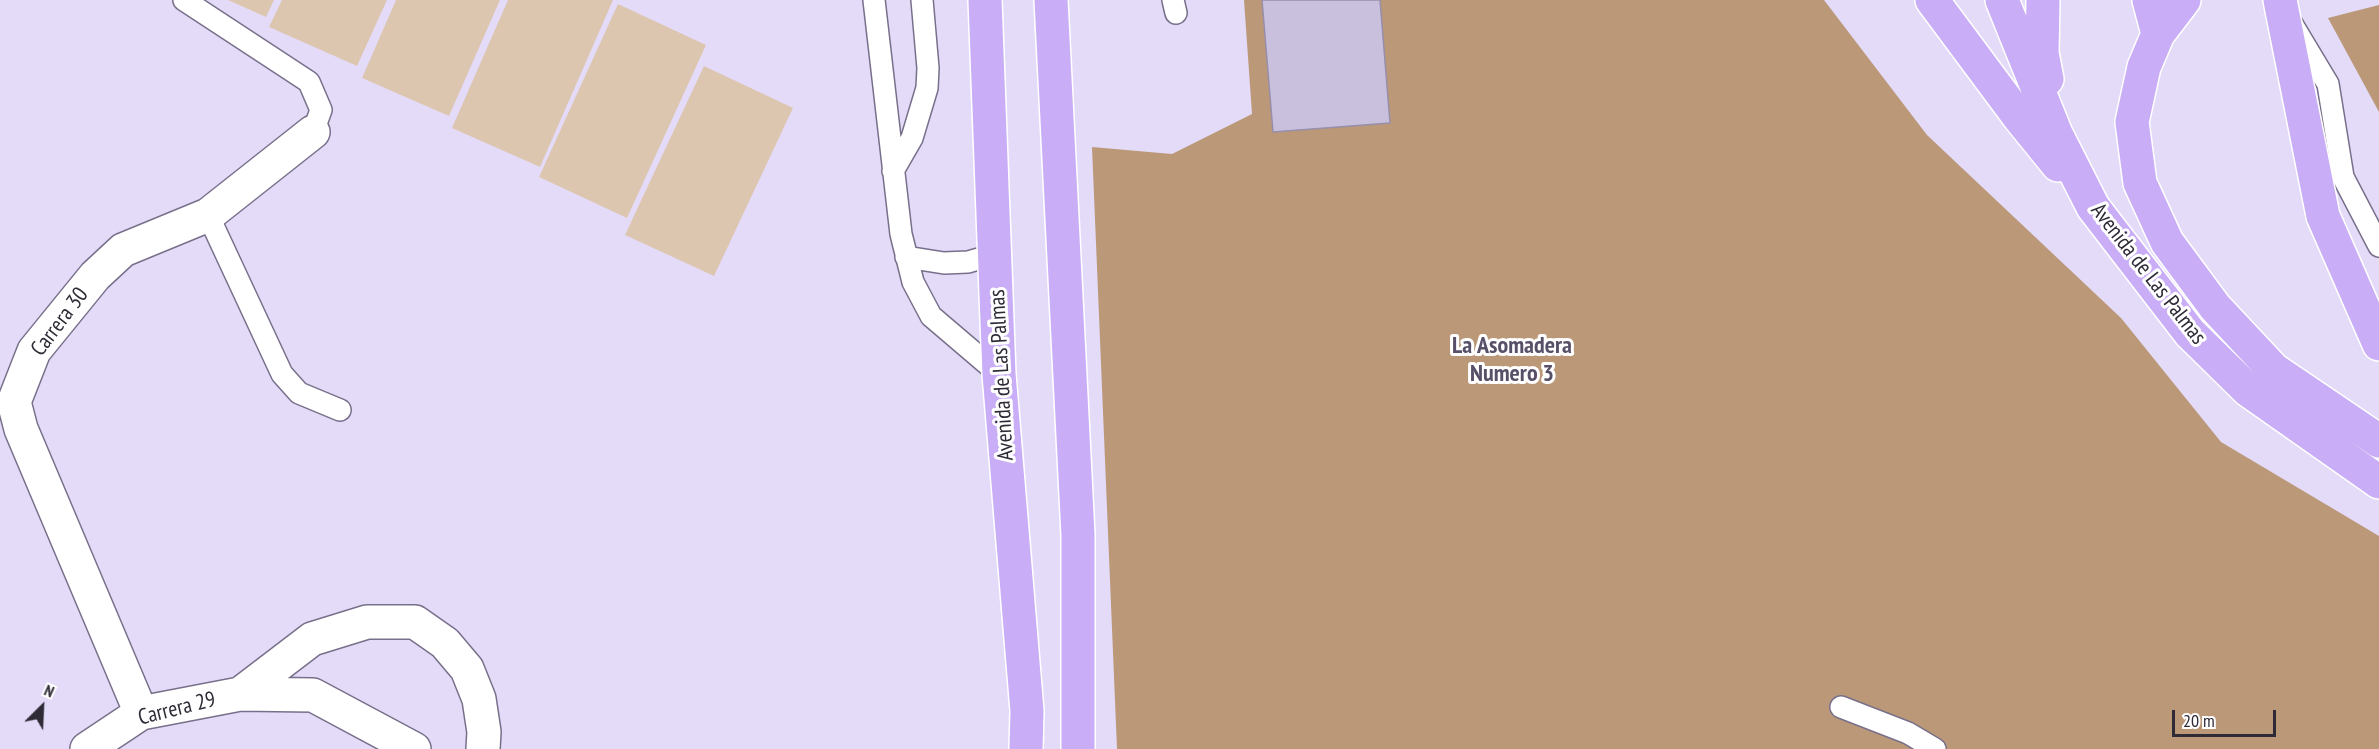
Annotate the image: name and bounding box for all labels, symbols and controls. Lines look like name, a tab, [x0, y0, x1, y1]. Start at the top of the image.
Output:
street label: Avenida de Las Palmas	[2085, 198, 2211, 350]
street label: Carrera 30	[26, 283, 94, 361]
street label: Avenida de Las Palmas	[984, 289, 1020, 461]
district label: La Asomadera Numero 3	[1452, 332, 1572, 388]
north arrow	[12, 677, 72, 737]
text: N	[41, 680, 57, 701]
street label: Carrera 29	[135, 687, 219, 731]
scale bar	[2175, 698, 2278, 736]
text: 20 m	[2183, 709, 2215, 732]

